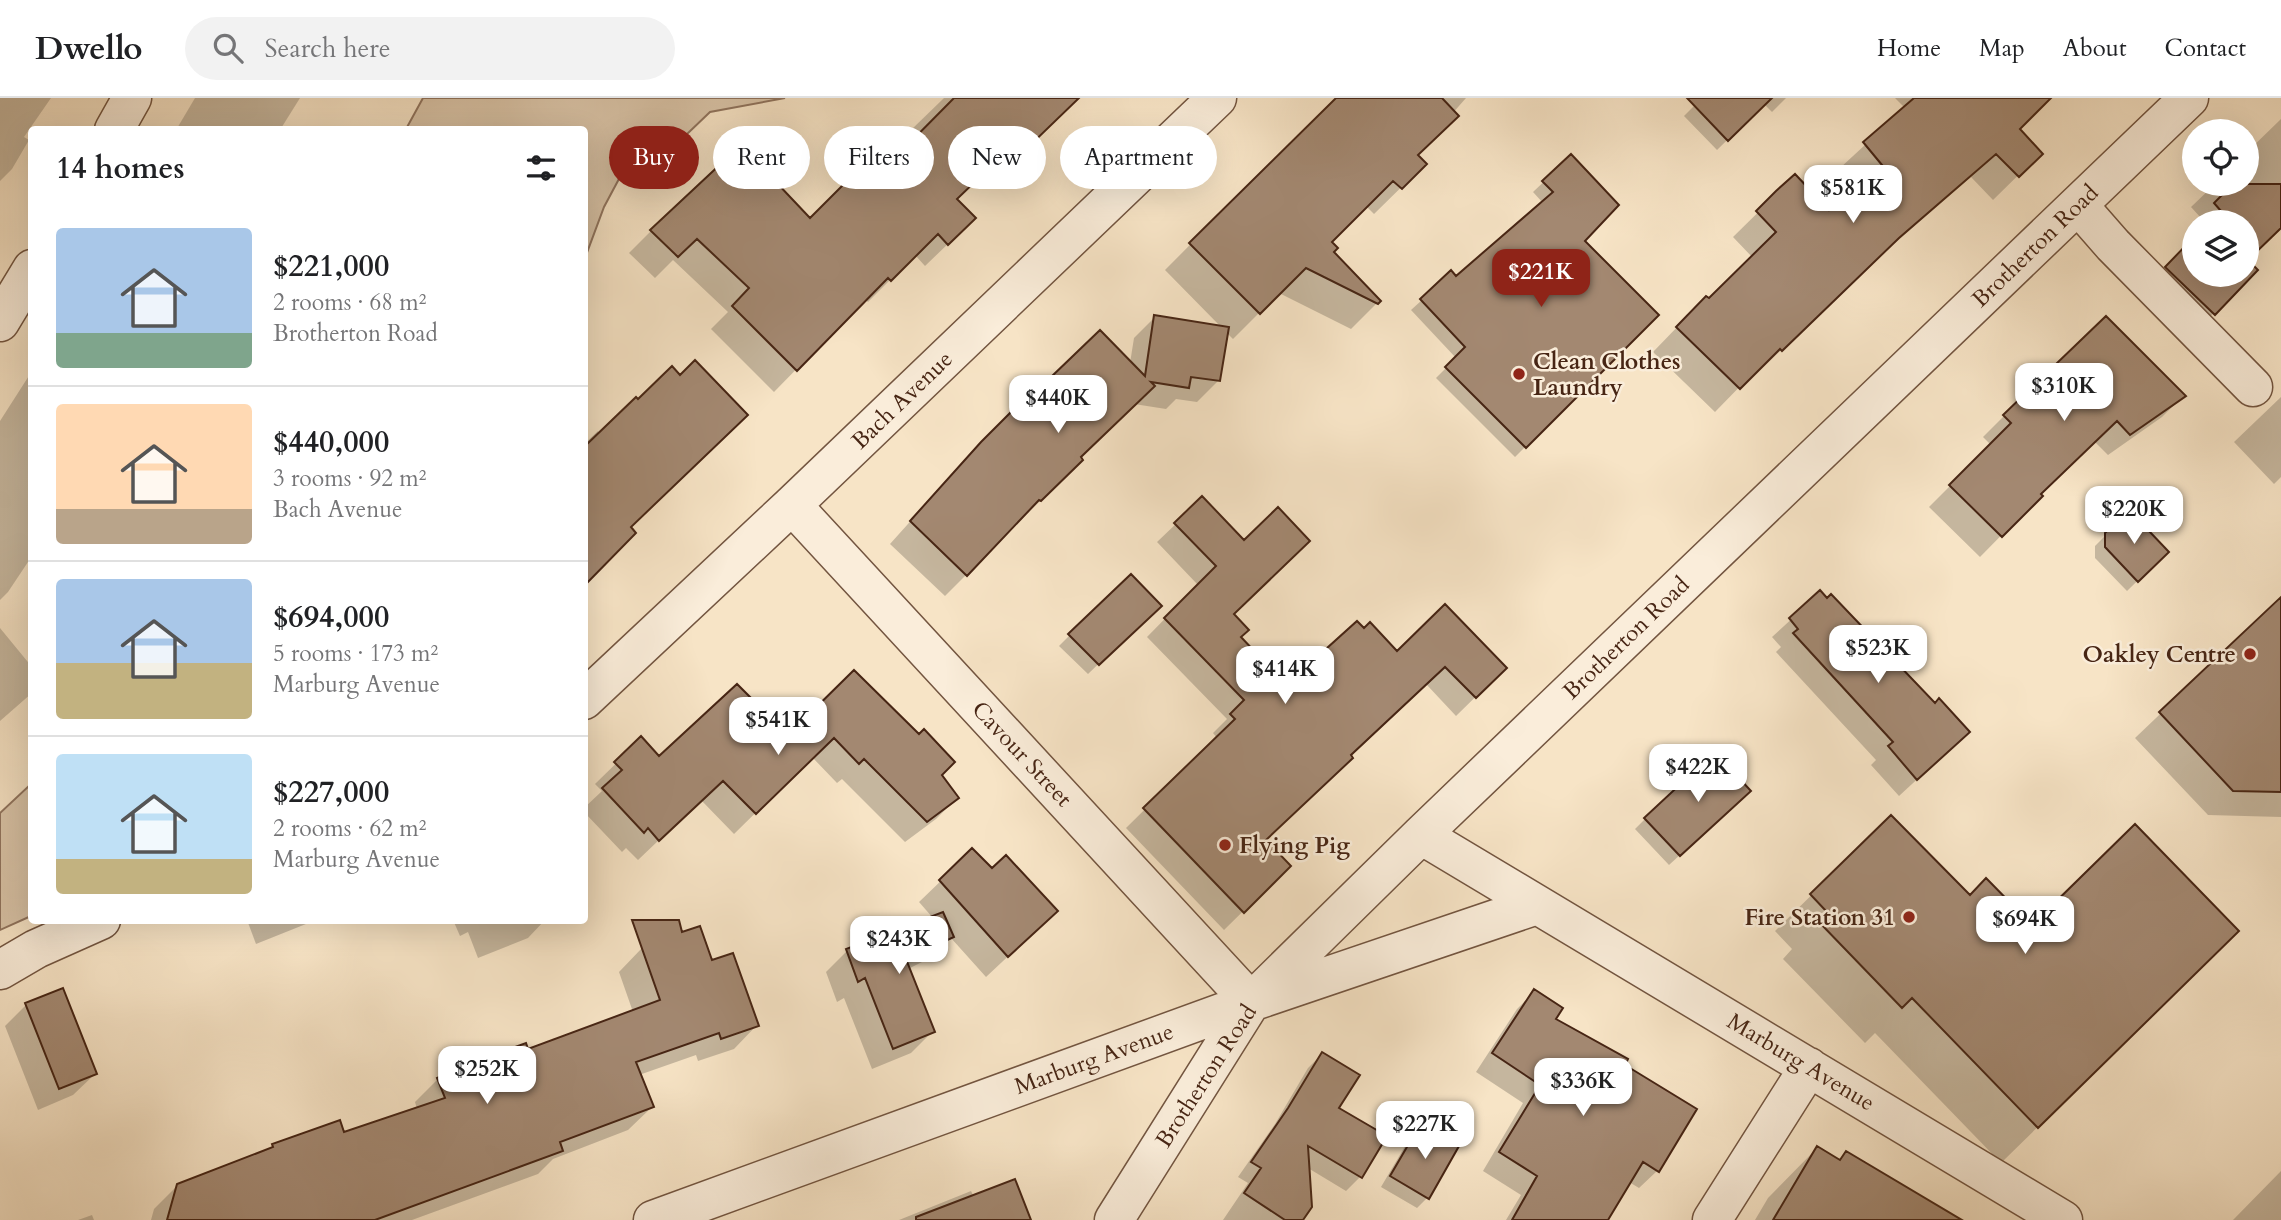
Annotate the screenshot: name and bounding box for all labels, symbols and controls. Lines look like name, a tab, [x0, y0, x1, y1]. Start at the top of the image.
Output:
search box	[185, 17, 675, 80]
text: Dwello	[35, 26, 143, 71]
icon: search	[209, 29, 247, 67]
text: Search here	[265, 31, 391, 66]
text: Home	[1877, 32, 1941, 65]
text: Map	[1979, 32, 2025, 65]
text: About	[2063, 32, 2127, 65]
text: Contact	[2165, 32, 2246, 65]
map controls	[2182, 119, 2259, 287]
button: locate	[2182, 119, 2259, 196]
chip: Buy	[609, 126, 699, 189]
chip: Rent	[713, 126, 810, 189]
chip: Filters	[824, 126, 934, 189]
chip: New	[948, 126, 1046, 189]
chip: Apartment	[1060, 126, 1217, 189]
text: 14 homes	[56, 148, 185, 189]
icon: filters	[522, 149, 560, 187]
pin: $581K	[1804, 166, 1902, 225]
text: $581K	[1820, 172, 1886, 203]
street label: Brotherton Road	[1965, 177, 2106, 314]
button: layers	[2182, 210, 2259, 287]
text: $221,000	[273, 246, 389, 287]
pin: $221K	[1492, 250, 1590, 309]
icon: home	[112, 256, 196, 340]
text: $221K	[1508, 256, 1574, 287]
text: 2 rooms · 68 m²	[273, 287, 426, 318]
text: Brotherton Road	[273, 318, 438, 349]
street label: Bach Avenue	[845, 344, 959, 456]
place label: Clean Clothes Laundry	[1533, 346, 1681, 403]
pin: $310K	[2015, 364, 2113, 423]
marker: Clean Clothes Laundry	[1511, 366, 1527, 382]
text: $310K	[2031, 370, 2097, 401]
pin: $440K	[1009, 376, 1107, 435]
text: $440K	[1025, 382, 1091, 413]
text: $440,000	[273, 422, 389, 463]
icon: home	[112, 432, 196, 516]
text: 3 rooms · 92 m²	[273, 463, 426, 494]
pin: $220K	[2085, 486, 2183, 546]
text: $220K	[2101, 493, 2167, 524]
text: Bach Avenue	[273, 494, 402, 525]
street label: Brotherton Road	[1556, 569, 1697, 706]
text: $694,000	[273, 597, 389, 638]
icon: home	[112, 607, 196, 691]
pin: $523K	[1829, 626, 1927, 685]
text: $523K	[1845, 632, 1911, 663]
text: 5 rooms · 173 m²	[273, 638, 438, 669]
place label: Oakley Centre	[2082, 639, 2236, 670]
pin: $414K	[1236, 646, 1334, 706]
marker: Oakley Centre	[2242, 646, 2258, 662]
text: $414K	[1252, 653, 1318, 684]
text: Marburg Avenue	[273, 669, 440, 700]
street label: Cavour Street	[965, 694, 1079, 814]
pin: $541K	[729, 698, 827, 757]
text: $541K	[745, 704, 811, 735]
pin: $422K	[1649, 744, 1747, 804]
text: $422K	[1665, 751, 1731, 782]
text: $227,000	[273, 772, 389, 813]
icon: home	[112, 782, 196, 866]
text: 2 rooms · 62 m²	[273, 813, 426, 844]
place label: Flying Pig	[1239, 830, 1350, 861]
marker: Flying Pig	[1217, 837, 1233, 853]
text: Marburg Avenue	[273, 844, 440, 875]
pin: $694K	[1976, 896, 2074, 956]
place label: Fire Station 31	[1744, 902, 1895, 933]
text: $694K	[1992, 903, 2058, 934]
marker: Fire Station 31	[1901, 909, 1917, 925]
pin: $243K	[850, 916, 948, 976]
text: $243K	[866, 923, 932, 954]
street label: Brotherton Road	[1148, 998, 1264, 1154]
street label: Marburg Avenue	[1721, 1006, 1881, 1118]
street label: Marburg Avenue	[1010, 1016, 1178, 1102]
pin: $252K	[438, 1046, 536, 1106]
text: $252K	[454, 1053, 520, 1084]
pin: $336K	[1534, 1058, 1632, 1118]
text: $336K	[1550, 1065, 1616, 1096]
pin: $227K	[1376, 1102, 1474, 1161]
text: $227K	[1392, 1108, 1458, 1139]

